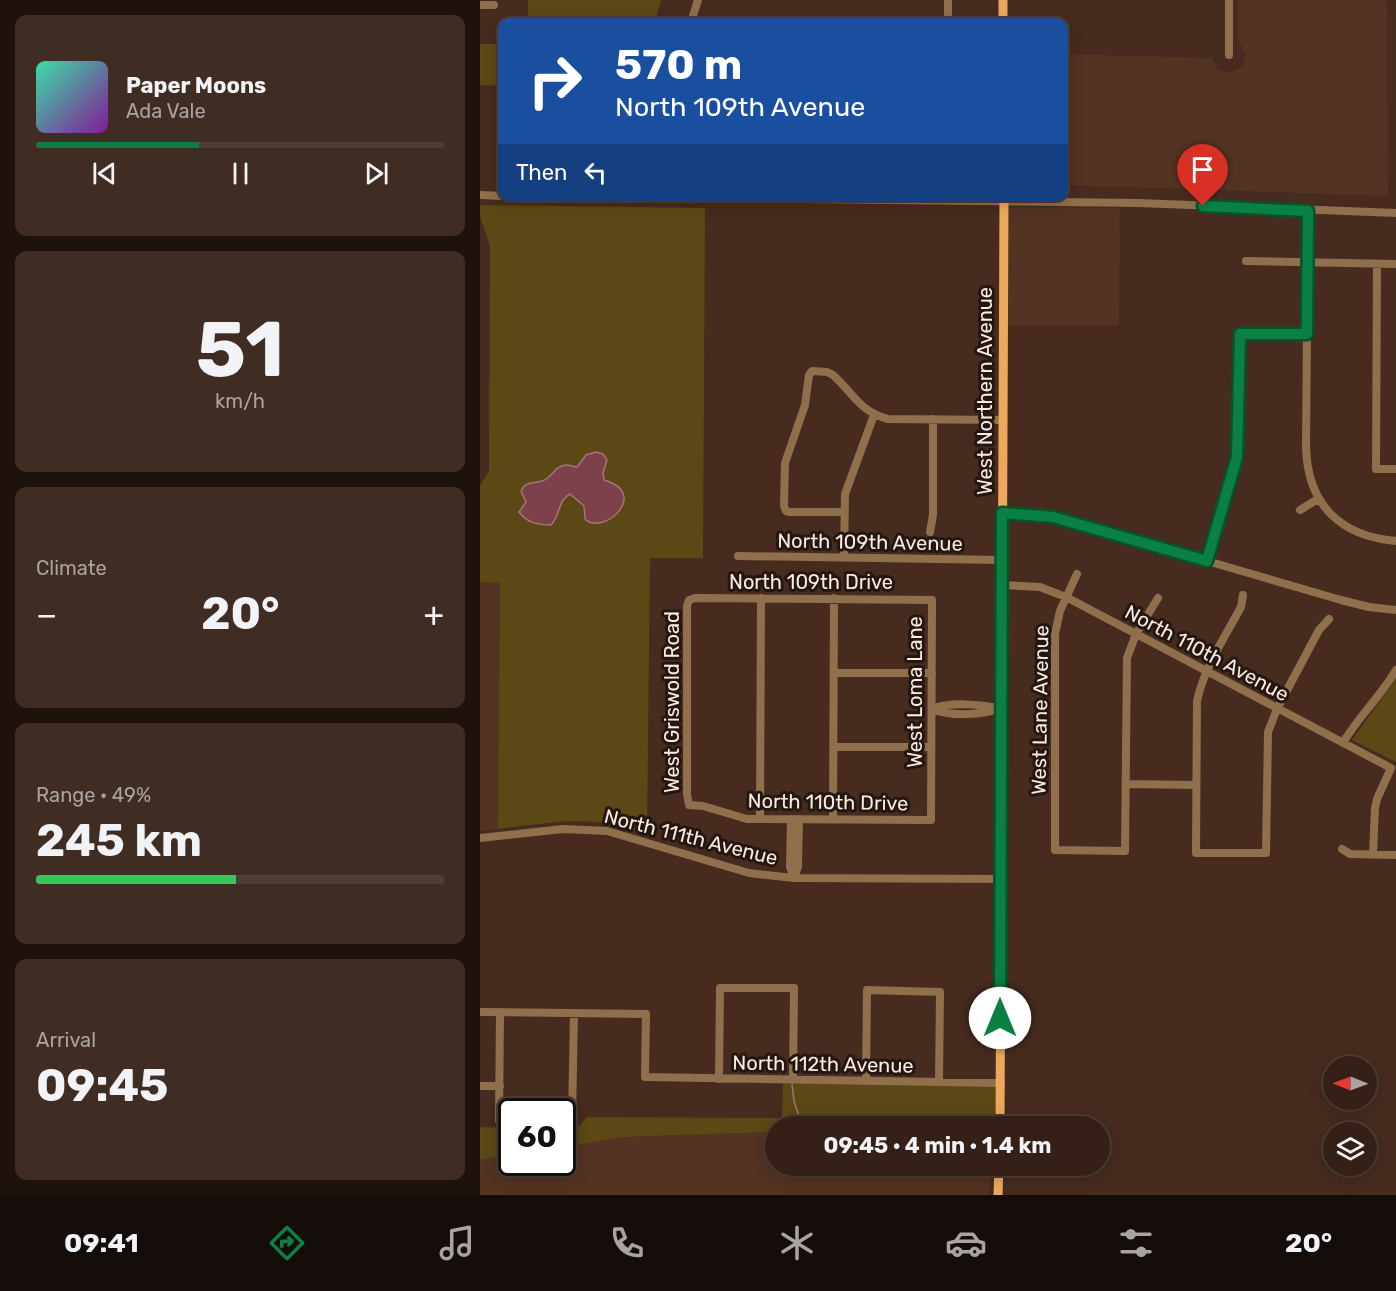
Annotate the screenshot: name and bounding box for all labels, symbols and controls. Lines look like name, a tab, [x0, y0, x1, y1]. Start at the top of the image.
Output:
text: 570 m	[615, 40, 742, 90]
icon: right	[516, 42, 594, 120]
text: Paper Moons	[126, 72, 266, 99]
text: North 109th Avenue	[615, 91, 865, 123]
text: Ada Vale	[126, 99, 206, 123]
pin	[1177, 144, 1228, 206]
icon: arrive	[1186, 153, 1219, 186]
icon: left	[579, 156, 612, 189]
icon: previous	[88, 157, 121, 190]
icon: pause	[224, 157, 257, 190]
icon: next	[360, 157, 393, 190]
text: Then	[516, 159, 567, 186]
street label: West Northern Avenue	[973, 287, 997, 495]
text: 51	[196, 303, 284, 396]
text: km/h	[215, 389, 265, 413]
street label: North 109th Avenue	[777, 528, 963, 556]
text: Climate	[36, 556, 107, 580]
street label: North 109th Drive	[729, 570, 893, 594]
text: 20°	[201, 587, 280, 640]
text: −	[36, 595, 57, 634]
text: +	[423, 595, 444, 634]
street label: North 110th Avenue	[1121, 600, 1293, 706]
street label: West Griswold Road	[660, 611, 684, 793]
street label: West Loma Lane	[903, 616, 927, 768]
street label: West Lane Avenue	[1027, 625, 1053, 795]
text: Range · 49%	[36, 783, 151, 807]
street label: North 110th Drive	[747, 789, 909, 815]
street label: North 111th Avenue	[602, 804, 780, 870]
text: 245 km	[36, 814, 202, 867]
position arrow	[968, 986, 1032, 1050]
text: Arrival	[36, 1028, 96, 1052]
street label: North 112th Avenue	[732, 1050, 914, 1078]
north arrow	[1323, 1056, 1377, 1110]
map controls	[1323, 1056, 1377, 1176]
text: 09:45	[36, 1059, 168, 1112]
speed limit sign: 60	[498, 1098, 576, 1176]
button: layers	[1323, 1122, 1377, 1176]
text: 09:45 · 4 min · 1.4 km	[823, 1132, 1052, 1159]
icon: directions	[266, 1222, 308, 1264]
icon: music	[436, 1222, 478, 1264]
icon: phone	[606, 1222, 648, 1264]
icon: climate	[776, 1222, 818, 1264]
icon: car	[945, 1222, 987, 1264]
icon: filters	[1115, 1222, 1157, 1264]
text: 09:41	[64, 1227, 139, 1259]
text: 20°	[1285, 1227, 1332, 1259]

